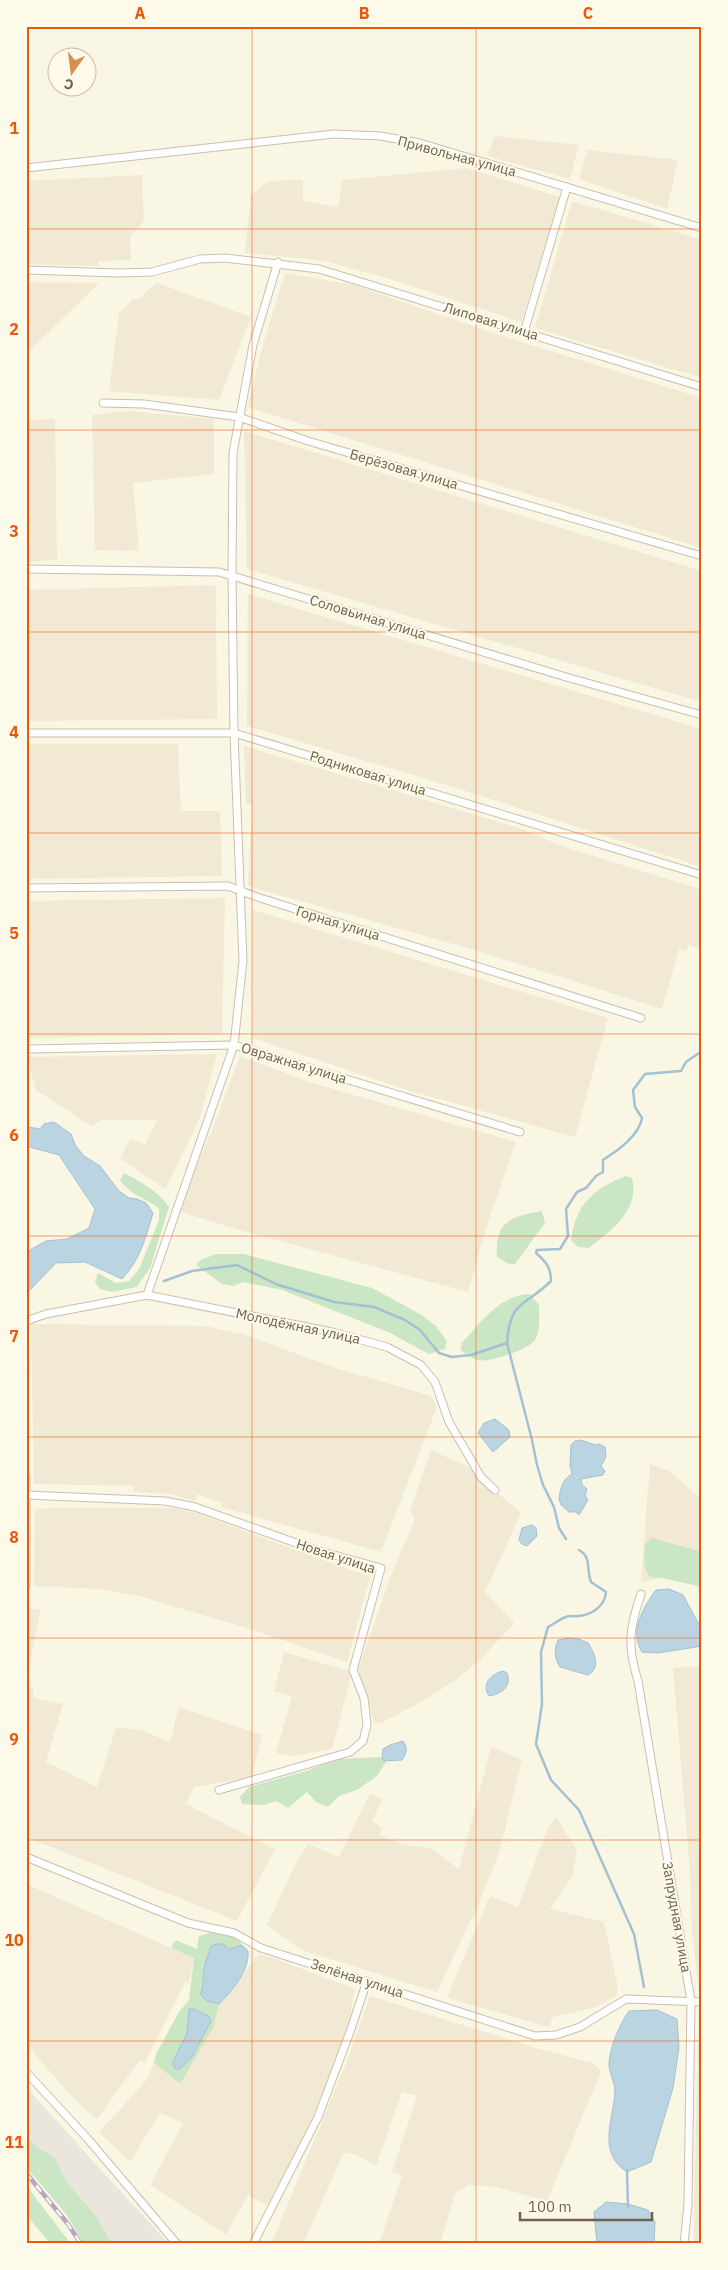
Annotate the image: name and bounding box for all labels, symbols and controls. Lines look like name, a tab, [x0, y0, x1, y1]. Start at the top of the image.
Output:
text: A	[135, 3, 146, 23]
text: B	[359, 3, 370, 23]
text: C	[583, 3, 593, 23]
north arrow	[48, 48, 98, 98]
text: С	[62, 75, 75, 94]
text: 1	[9, 118, 19, 138]
street label: Привольная улица	[396, 132, 519, 181]
street label: Липовая улица	[441, 298, 541, 344]
text: 2	[9, 319, 19, 339]
street label: Берёзовая улица	[348, 445, 461, 493]
text: 3	[9, 521, 19, 541]
street label: Соловьиная улица	[308, 591, 429, 643]
text: 4	[9, 722, 19, 742]
street label: Родниковая улица	[308, 747, 429, 799]
street label: Горная улица	[294, 902, 383, 944]
text: 5	[9, 923, 19, 943]
street label: Овражная улица	[239, 1038, 349, 1088]
text: 6	[9, 1125, 19, 1145]
street label: Молодёжная улица	[234, 1304, 362, 1348]
text: 7	[9, 1326, 19, 1346]
text: 8	[9, 1527, 19, 1547]
street label: Новая улица	[294, 1535, 379, 1577]
text: 9	[9, 1729, 19, 1749]
street label: Запрудная улица	[658, 1860, 696, 1974]
text: 10	[4, 1930, 24, 1950]
street label: Зелёная улица	[308, 1954, 406, 2002]
text: 11	[4, 2132, 24, 2152]
scale bar	[520, 2190, 653, 2222]
text: 100 m	[528, 2197, 572, 2216]

